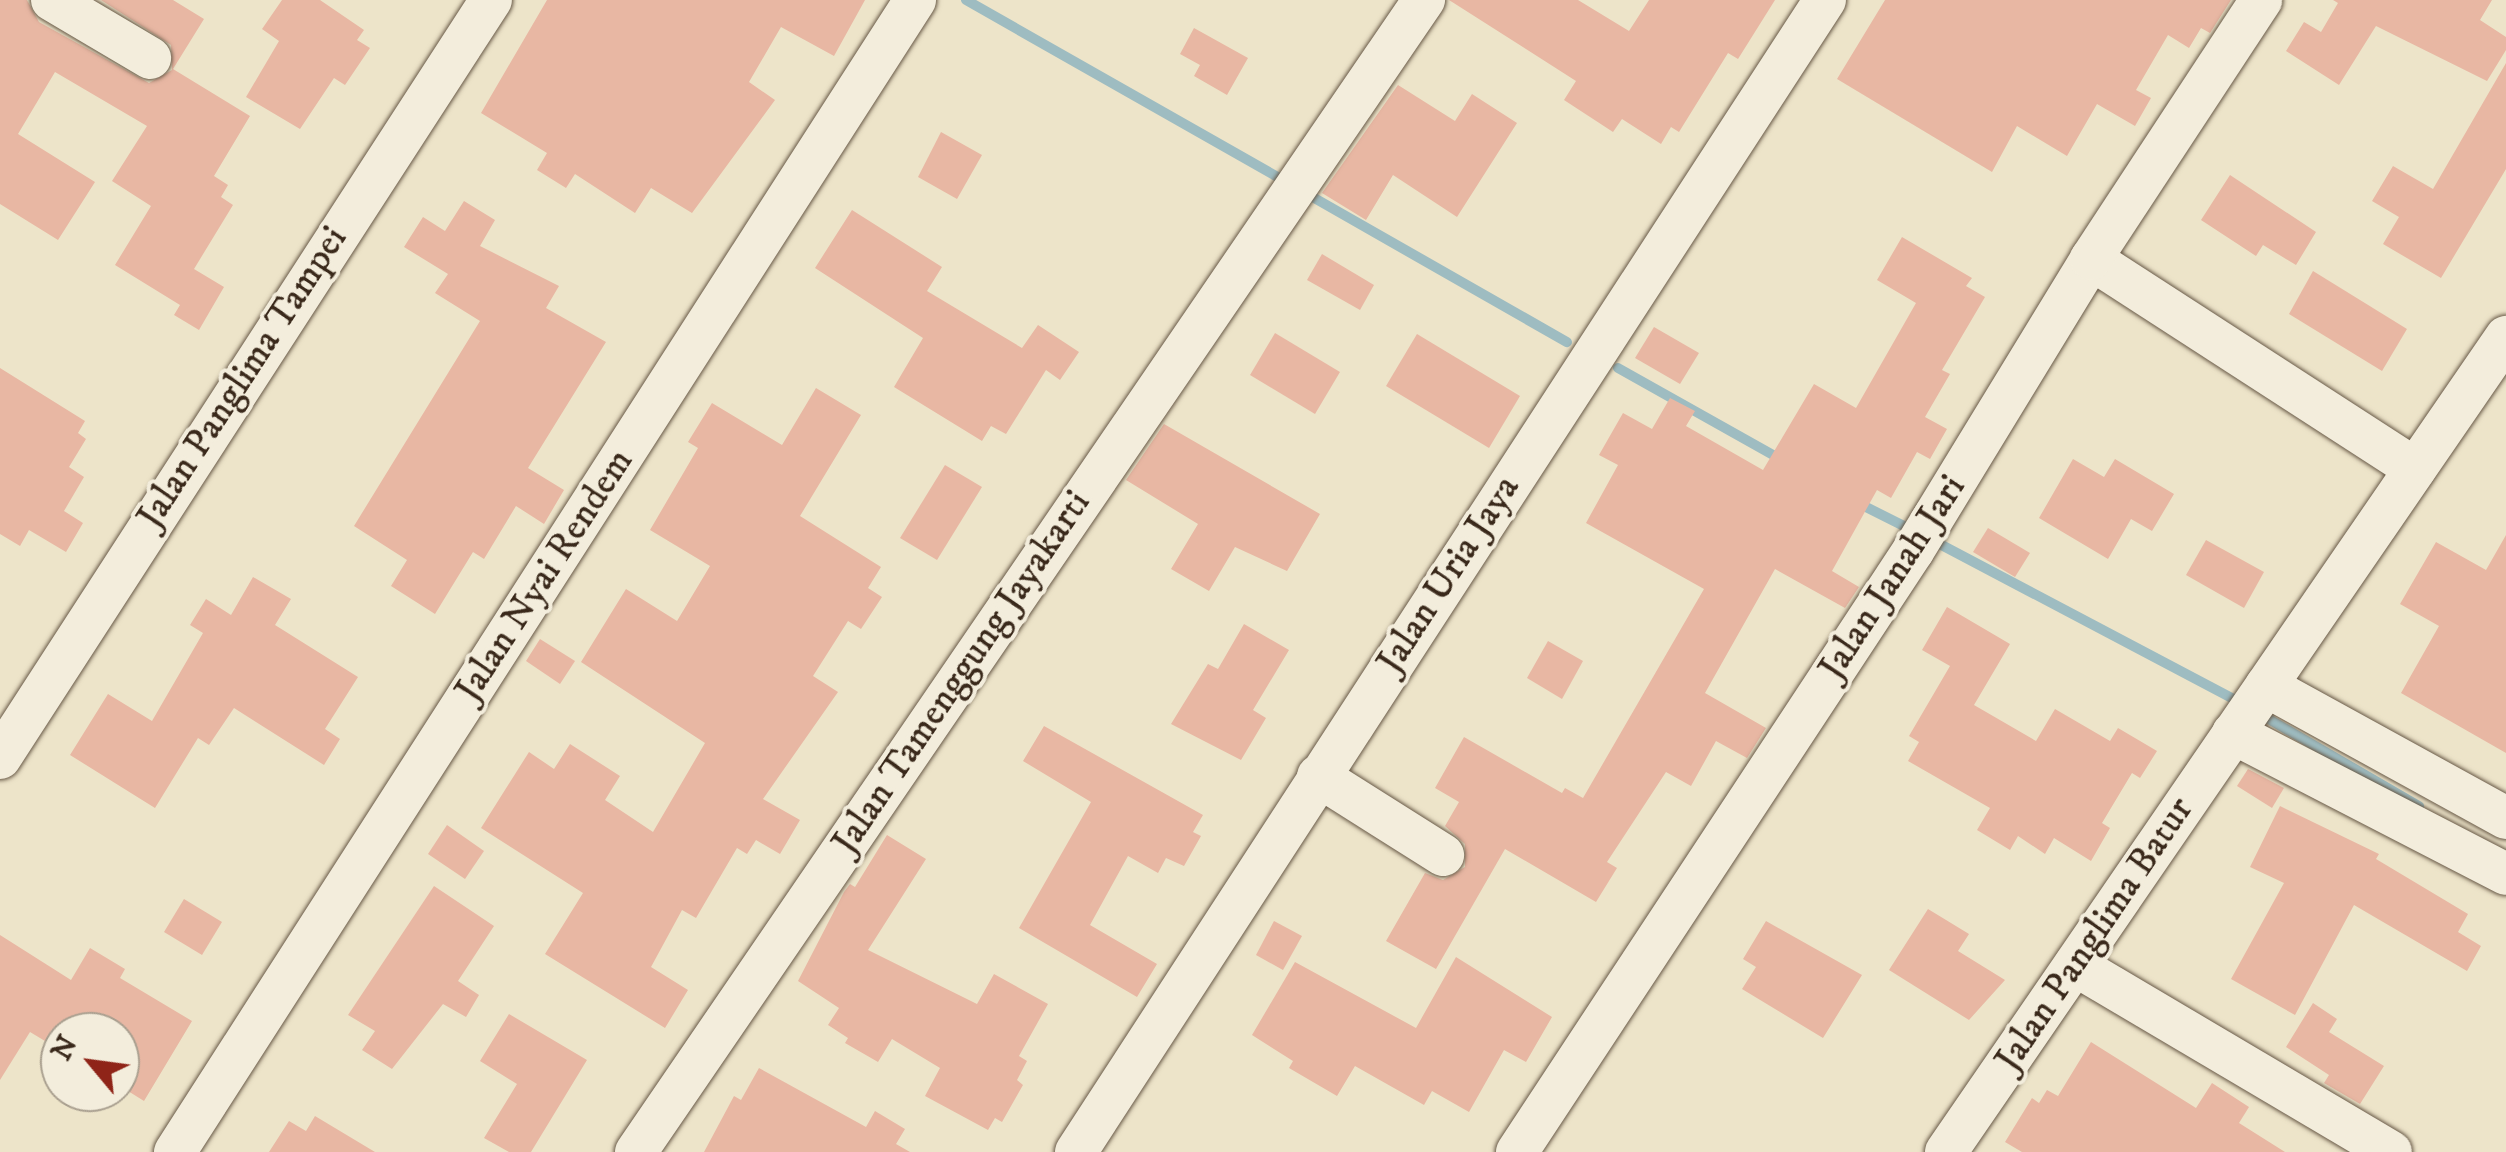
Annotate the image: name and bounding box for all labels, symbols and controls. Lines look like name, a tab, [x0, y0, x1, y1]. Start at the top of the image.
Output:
street label: Jalan Panglima Tampei	[128, 218, 358, 538]
street label: Jalan Nyai Rendem	[446, 441, 644, 711]
street label: Jalan Uria Jaya	[1368, 467, 1530, 683]
street label: Jalan Janah Jari	[1810, 467, 1976, 689]
street label: Jalan Tamenggung Jayakarti	[823, 482, 1101, 864]
street label: Jalan Panglima Batur	[1986, 789, 2204, 1081]
north arrow	[40, 1012, 140, 1112]
text: N	[44, 1030, 86, 1067]

